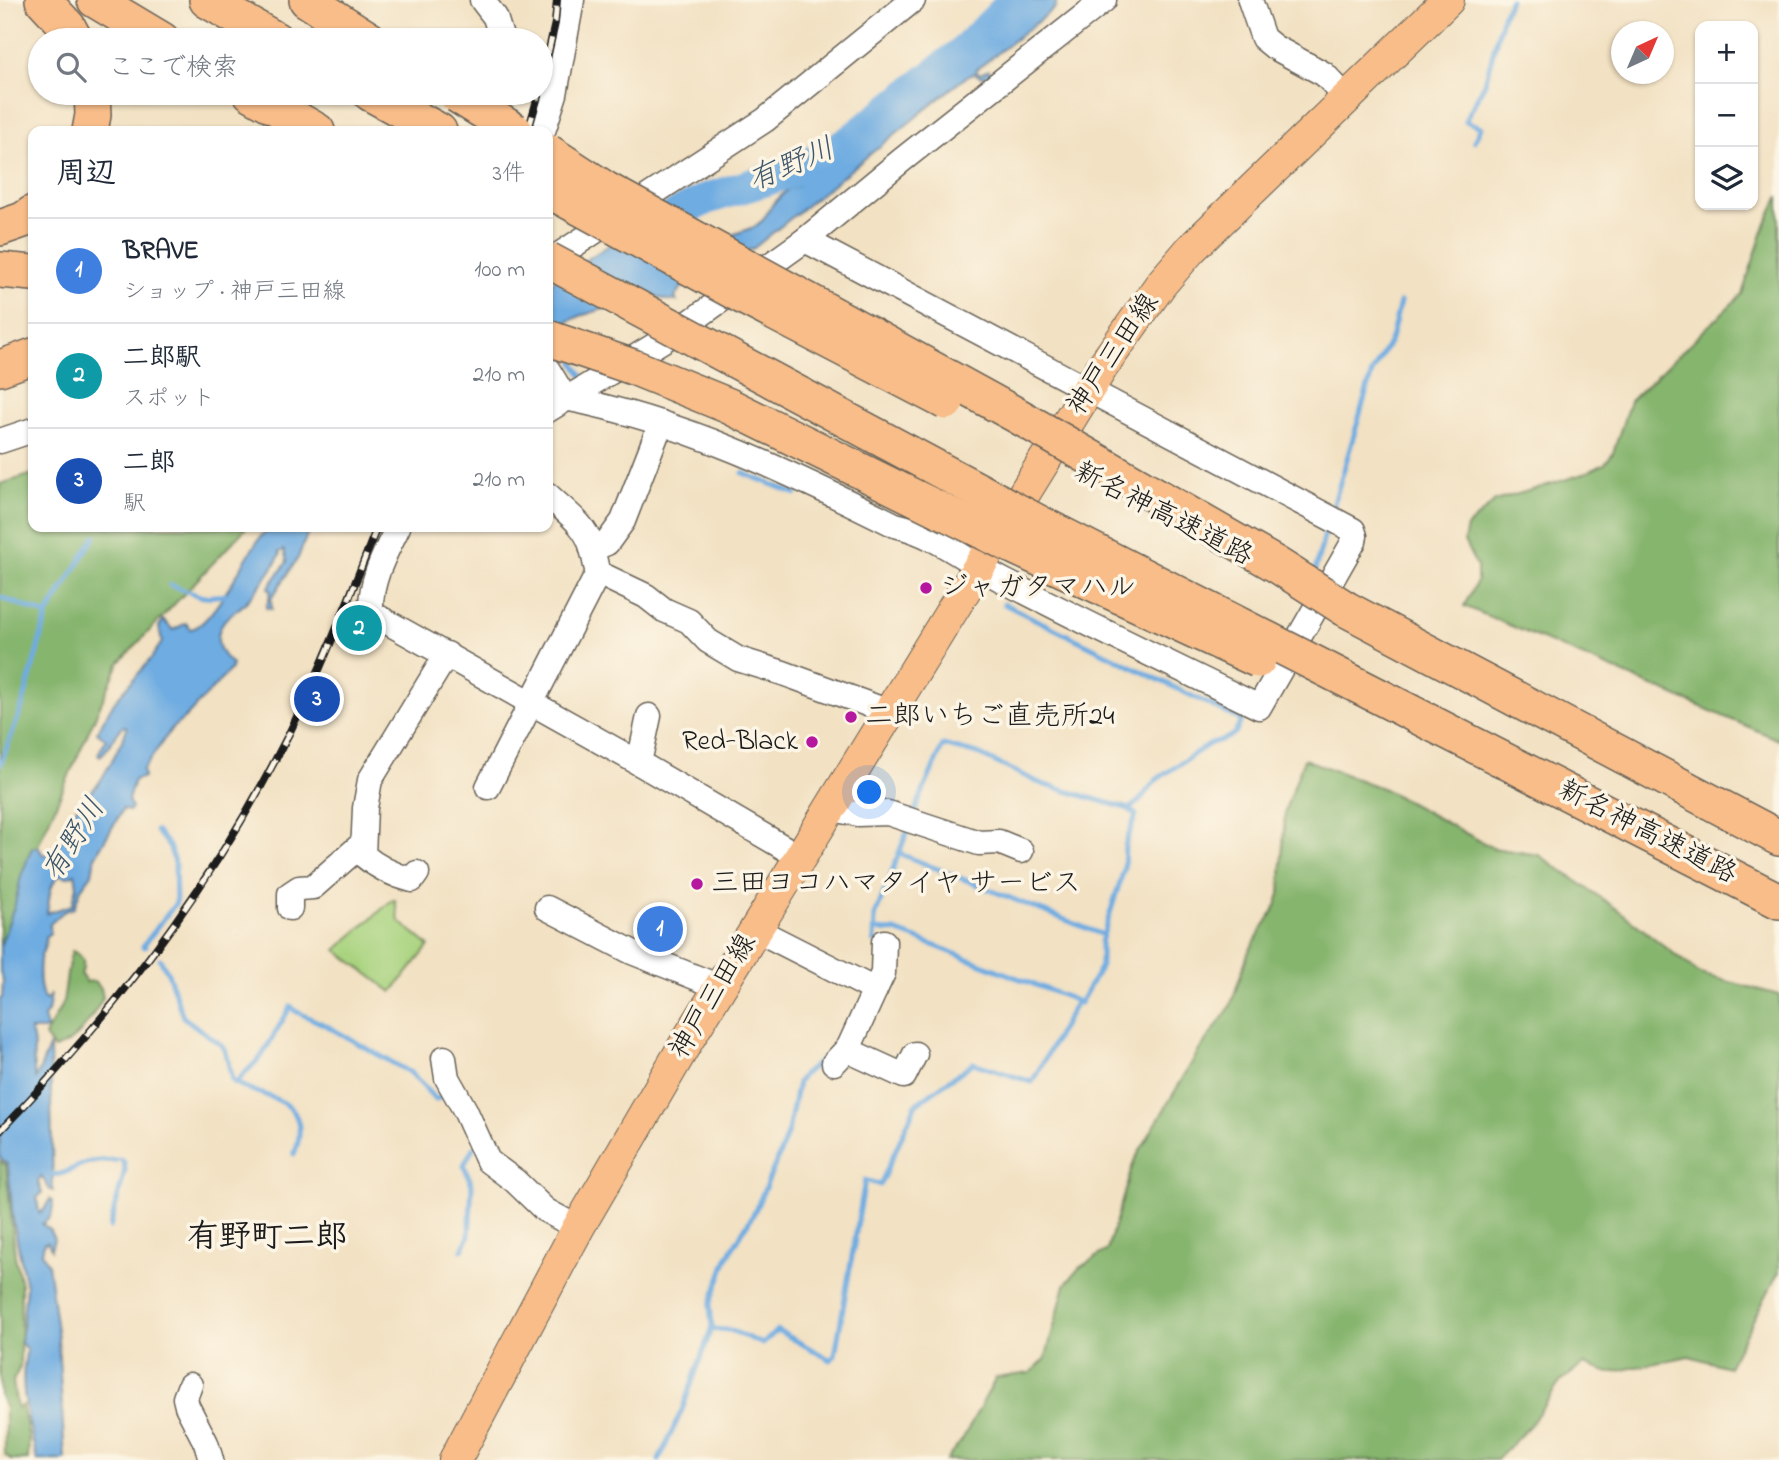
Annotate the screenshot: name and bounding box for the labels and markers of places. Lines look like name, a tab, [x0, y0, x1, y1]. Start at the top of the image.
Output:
place label: ジャガタマハル	[940, 568, 1136, 609]
marker: ジャガタマハル	[918, 580, 934, 596]
pin: 2	[336, 602, 382, 654]
pin: 3	[294, 673, 340, 725]
place label: 二郎いちご直売所24	[865, 697, 1115, 738]
marker: 二郎いちご直売所24	[843, 709, 859, 725]
place label: Red-Black	[682, 722, 799, 763]
marker: Red-Black	[804, 734, 820, 750]
place label: 三田ヨコハマタイヤ サービス	[711, 864, 1081, 905]
marker: 三田ヨコハマタイヤ サービス	[689, 876, 705, 892]
pin: 1	[637, 903, 683, 955]

